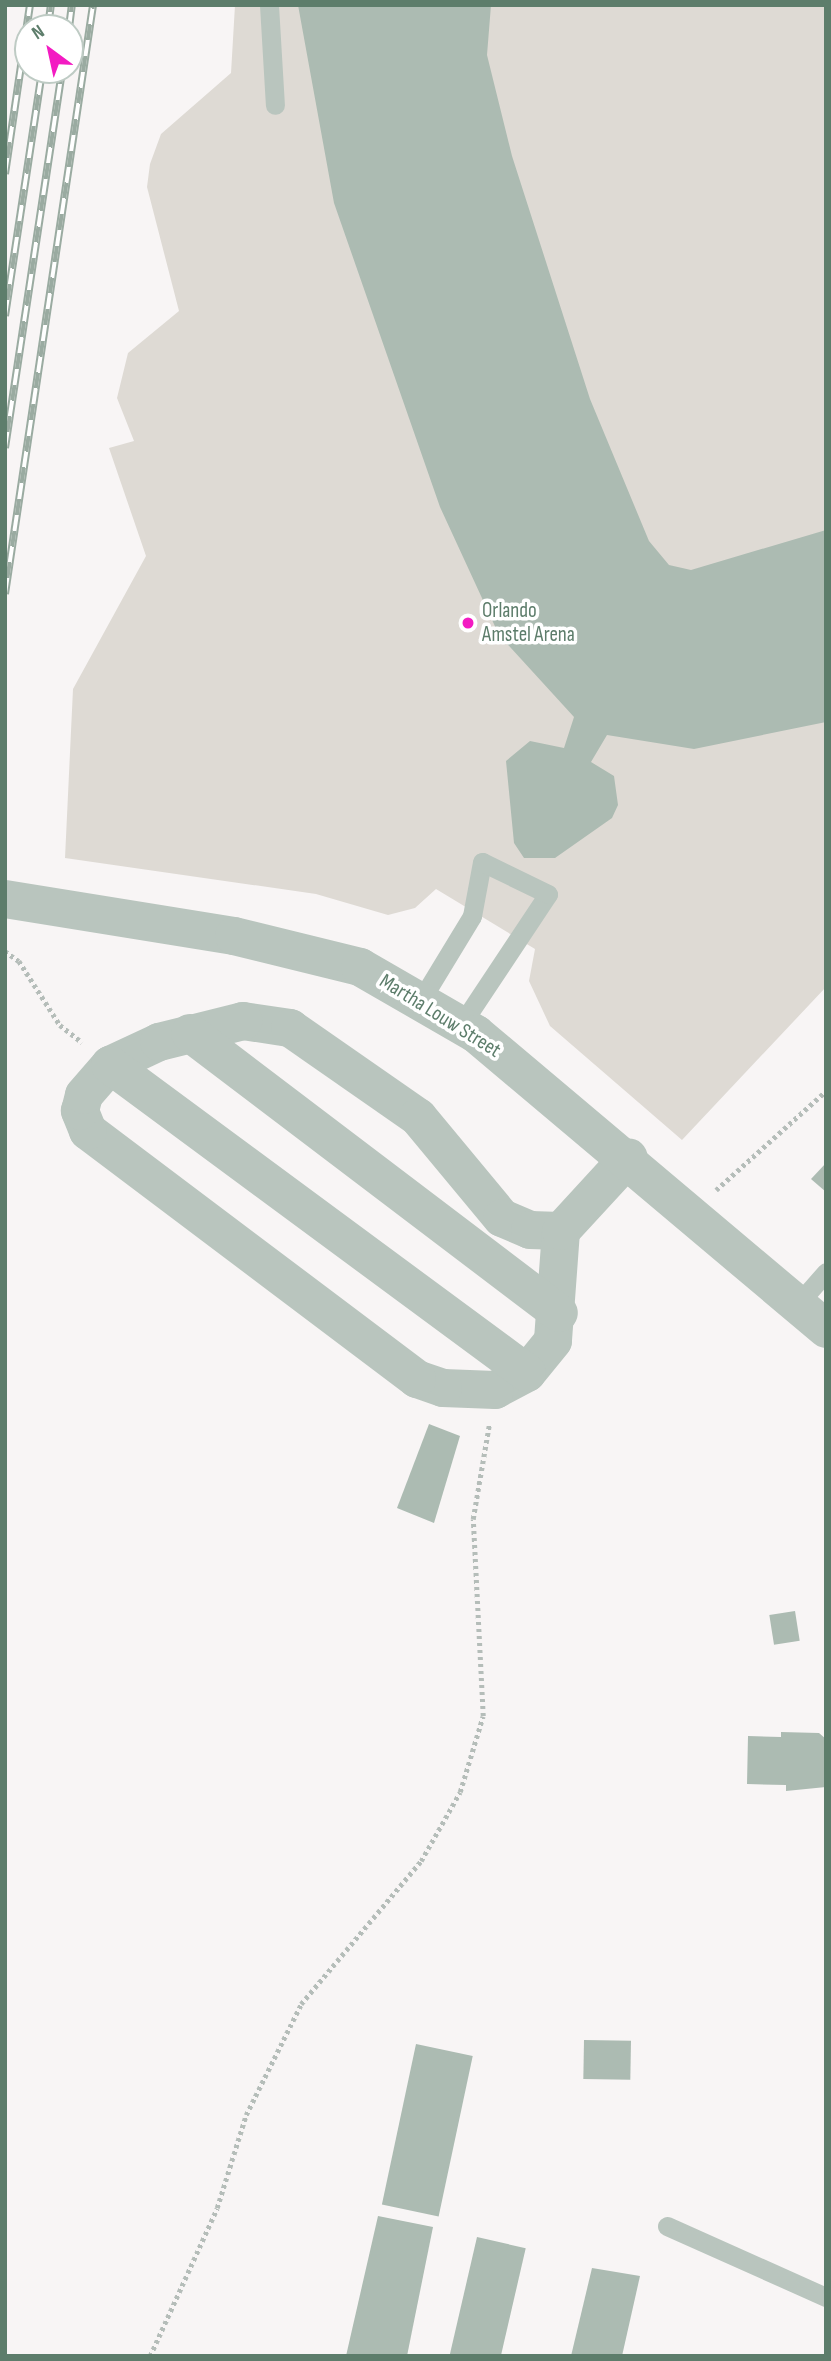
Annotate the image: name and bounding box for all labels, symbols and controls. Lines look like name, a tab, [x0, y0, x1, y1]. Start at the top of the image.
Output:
north arrow	[14, 14, 84, 84]
text: N	[28, 20, 49, 45]
place label: Orlando Amstel Arena	[482, 598, 575, 648]
marker: Orlando Amstel Arena	[460, 615, 476, 631]
street label: Martha Louw Street	[375, 969, 505, 1063]

